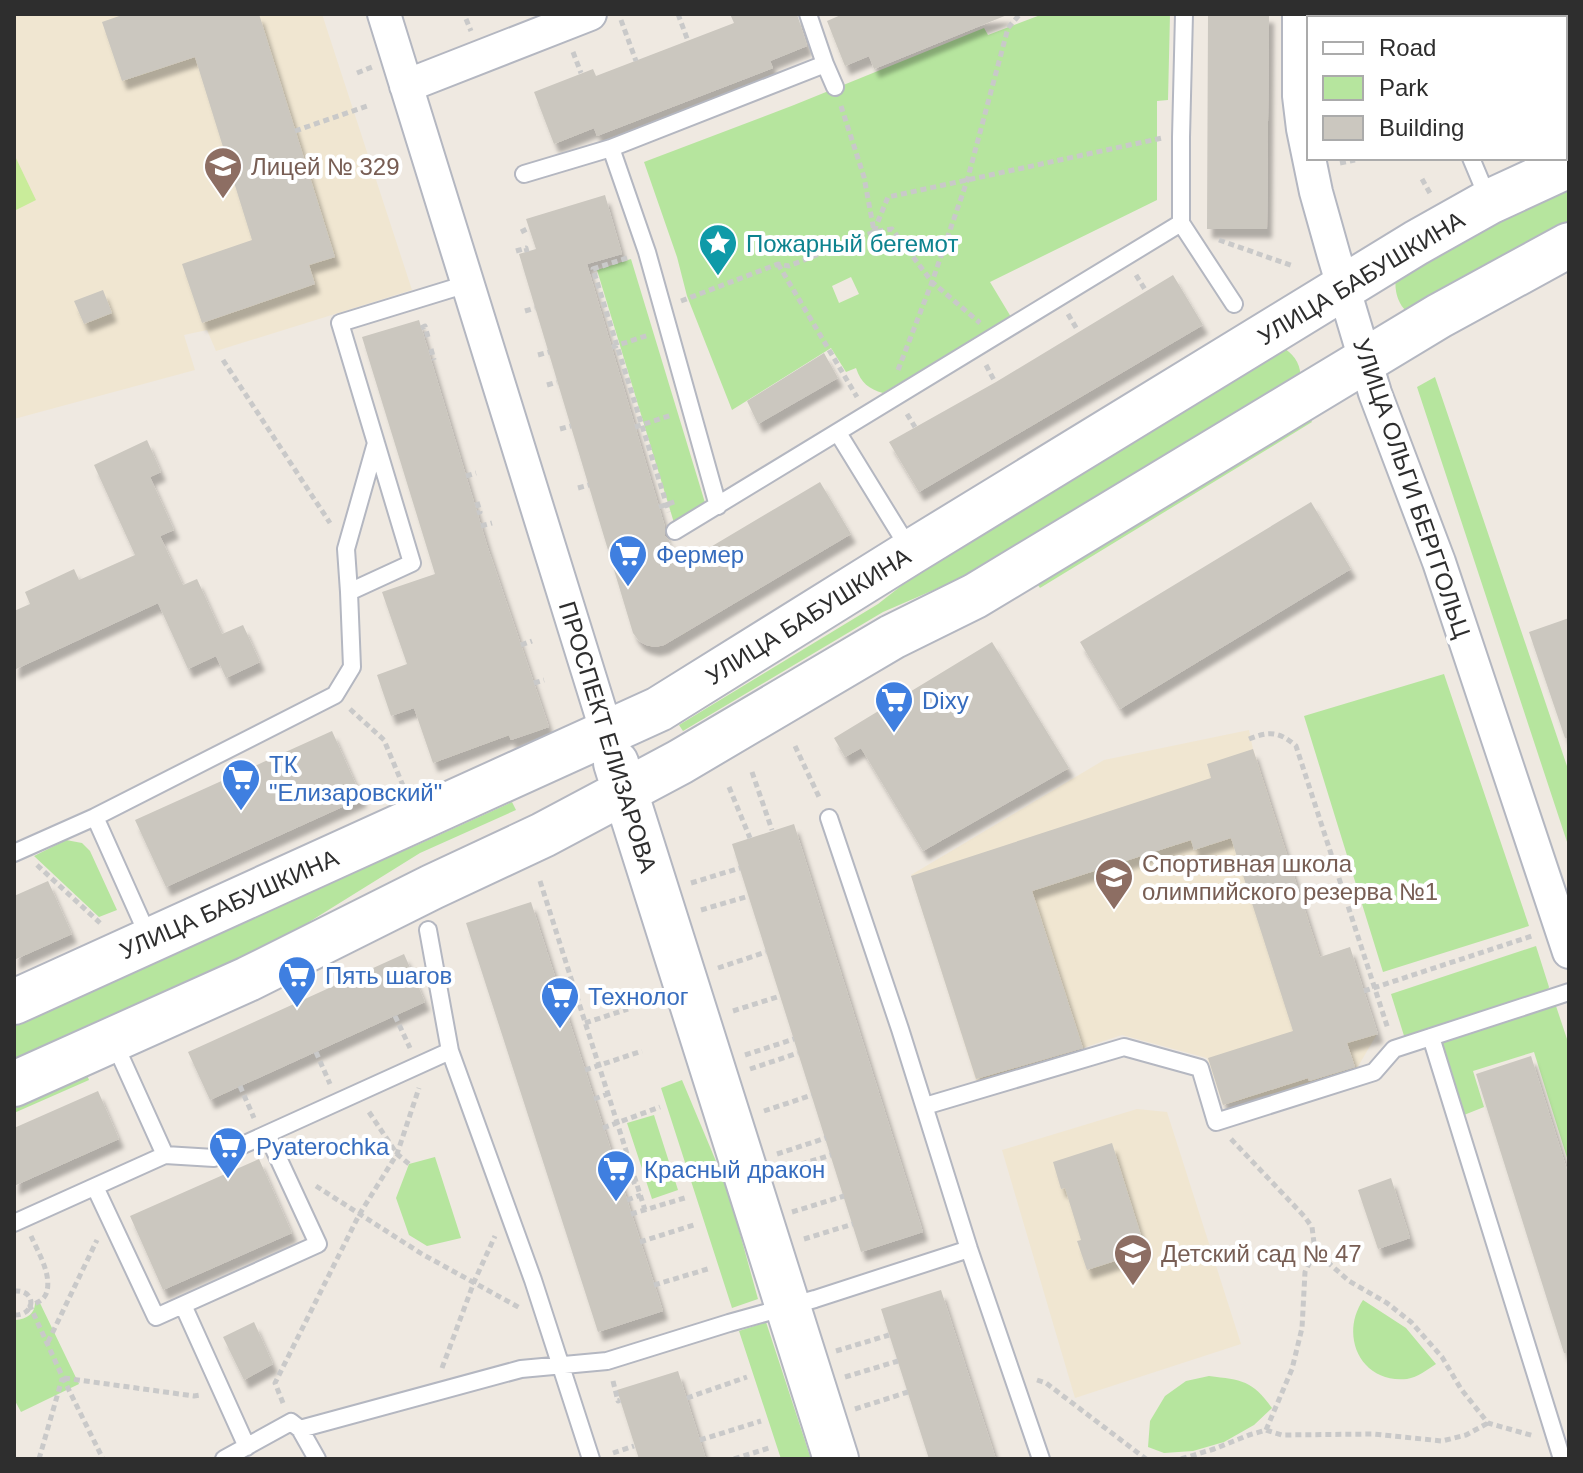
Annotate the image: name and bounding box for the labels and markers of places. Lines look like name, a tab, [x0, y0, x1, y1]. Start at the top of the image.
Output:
school or university icon: Лицей № 329	[202, 145, 244, 200]
place label: Лицей № 329	[251, 153, 400, 180]
place icon: Пожарный бегемот	[697, 222, 739, 277]
place label: Пожарный бегемот	[746, 230, 958, 257]
supermarket icon: Фермер	[607, 533, 649, 588]
place label: Фермер	[656, 541, 744, 568]
supermarket icon: Dixy	[873, 679, 915, 734]
place label: Dixy	[922, 687, 969, 714]
place label: ТК "Елизаровский"	[269, 751, 442, 806]
supermarket icon: ТК "Елизаровский"	[220, 757, 262, 812]
place label: Спортивная школа олимпийского резерва №1	[1142, 850, 1438, 905]
school or university icon: Спортивная школа олимпийского резерва №1	[1093, 856, 1135, 911]
supermarket icon: Пять шагов	[276, 954, 318, 1009]
place label: Пять шагов	[325, 962, 452, 989]
supermarket icon: Технолог	[539, 975, 581, 1030]
place label: Технолог	[588, 983, 689, 1010]
supermarket icon: Pyaterochka	[207, 1125, 249, 1180]
place label: Pyaterochka	[256, 1133, 390, 1160]
supermarket icon: Красный дракон	[595, 1148, 637, 1203]
place label: Красный дракон	[644, 1156, 825, 1183]
school or university icon: Детский сад № 47	[1112, 1232, 1154, 1287]
place label: Детский сад № 47	[1161, 1240, 1362, 1267]

